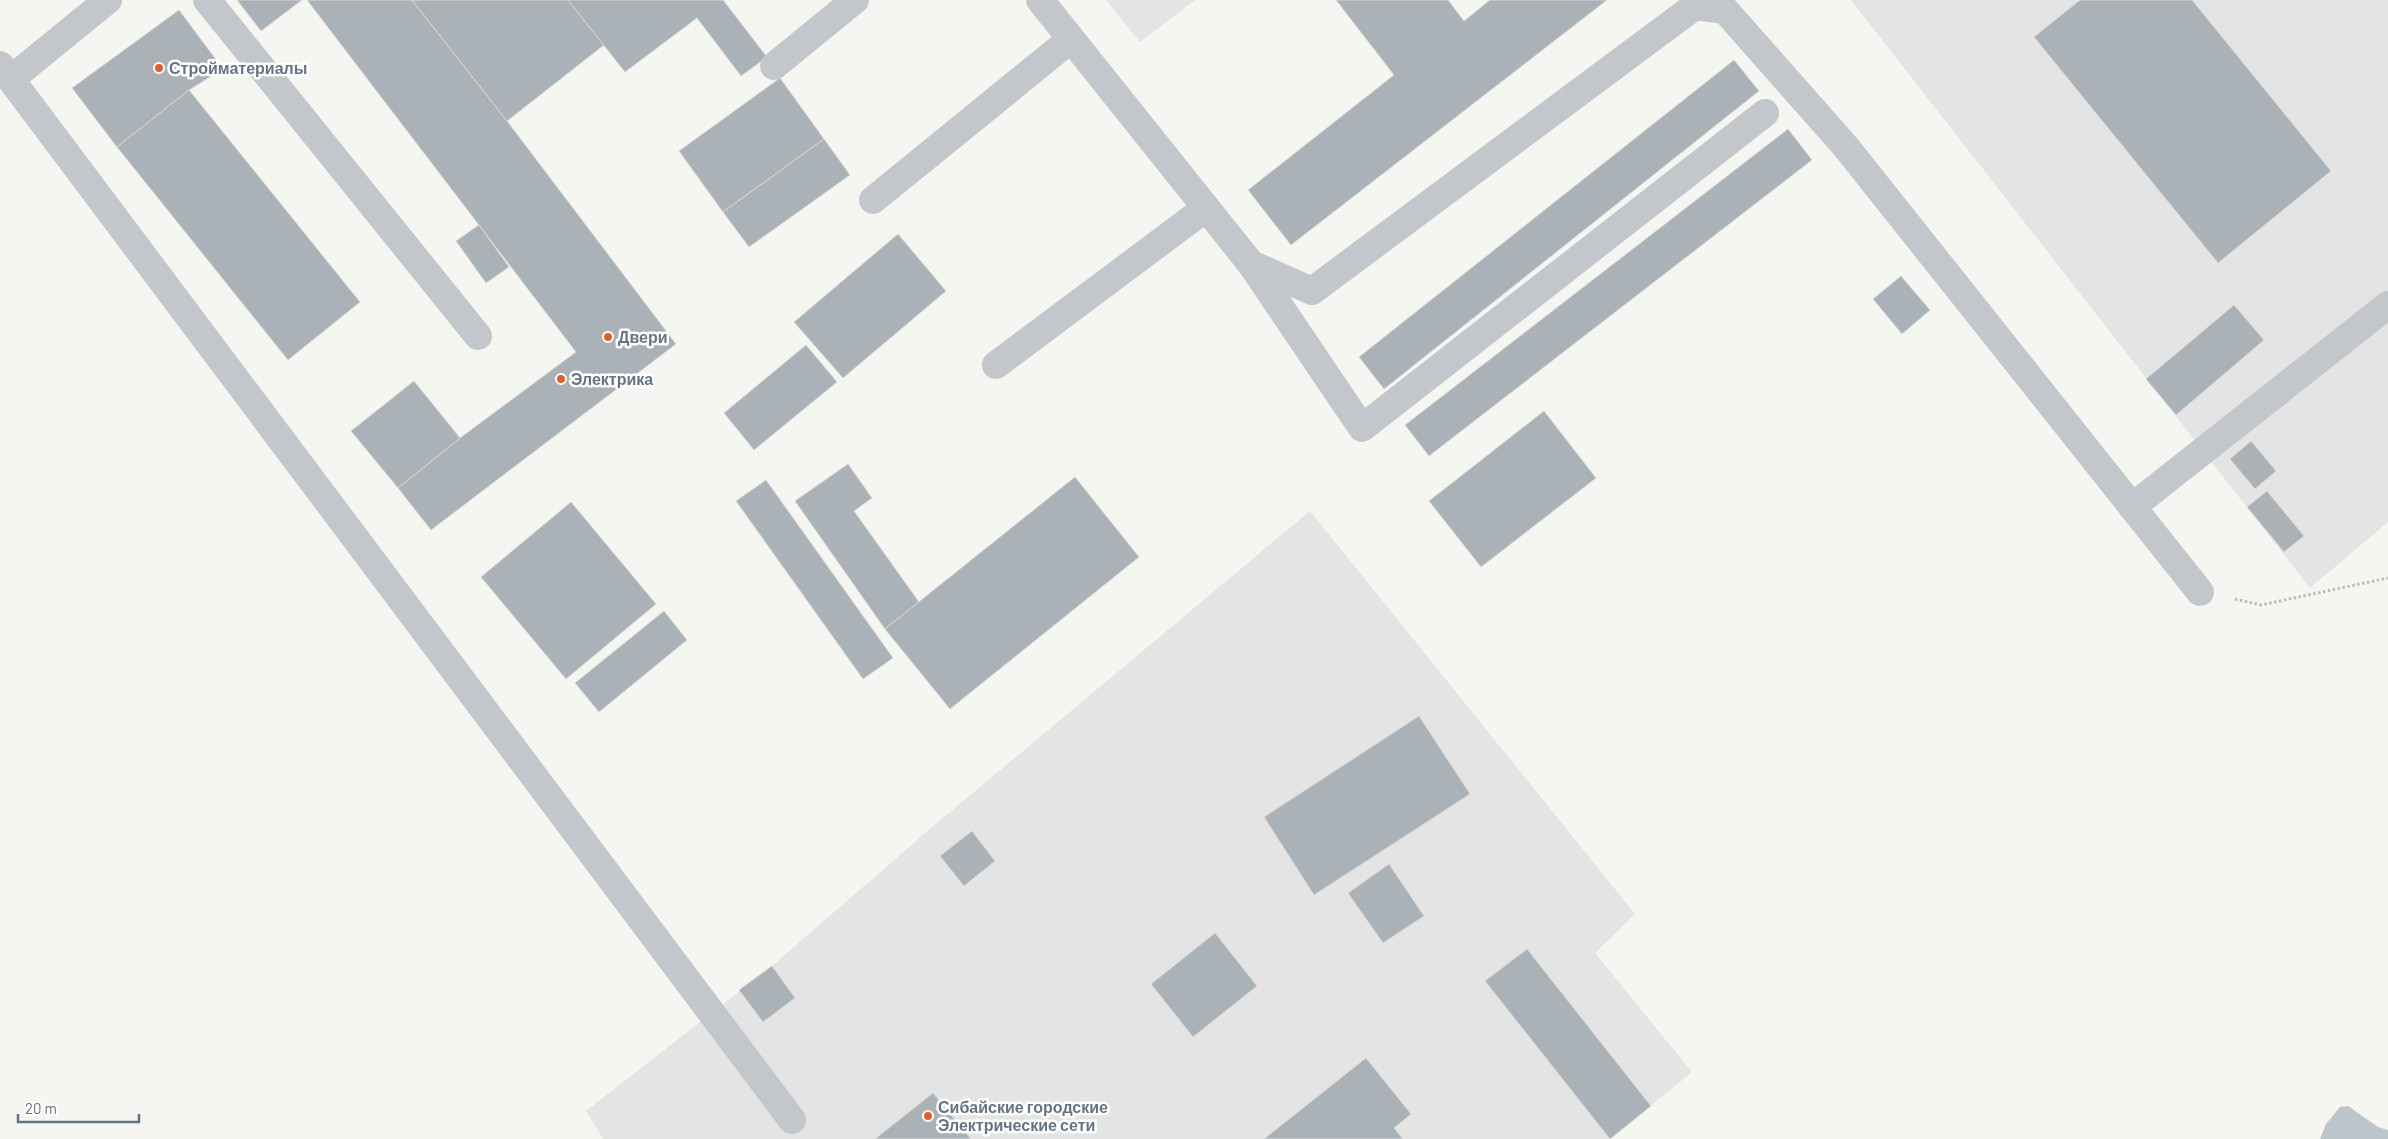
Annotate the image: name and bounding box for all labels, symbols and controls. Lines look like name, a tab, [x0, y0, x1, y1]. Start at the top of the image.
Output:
place label: Стройматериалы	[169, 58, 307, 77]
marker: Стройматериалы	[153, 62, 165, 74]
place label: Двери	[618, 327, 668, 346]
marker: Двери	[602, 331, 614, 343]
place label: Электрика	[571, 369, 653, 388]
marker: Электрика	[555, 373, 567, 385]
scale bar	[18, 1092, 139, 1124]
place label: Сибайские городские Электрические сети	[938, 1097, 1108, 1134]
text: 20 m	[25, 1099, 57, 1117]
marker: Сибайские городские Электрические сети	[922, 1110, 934, 1122]

